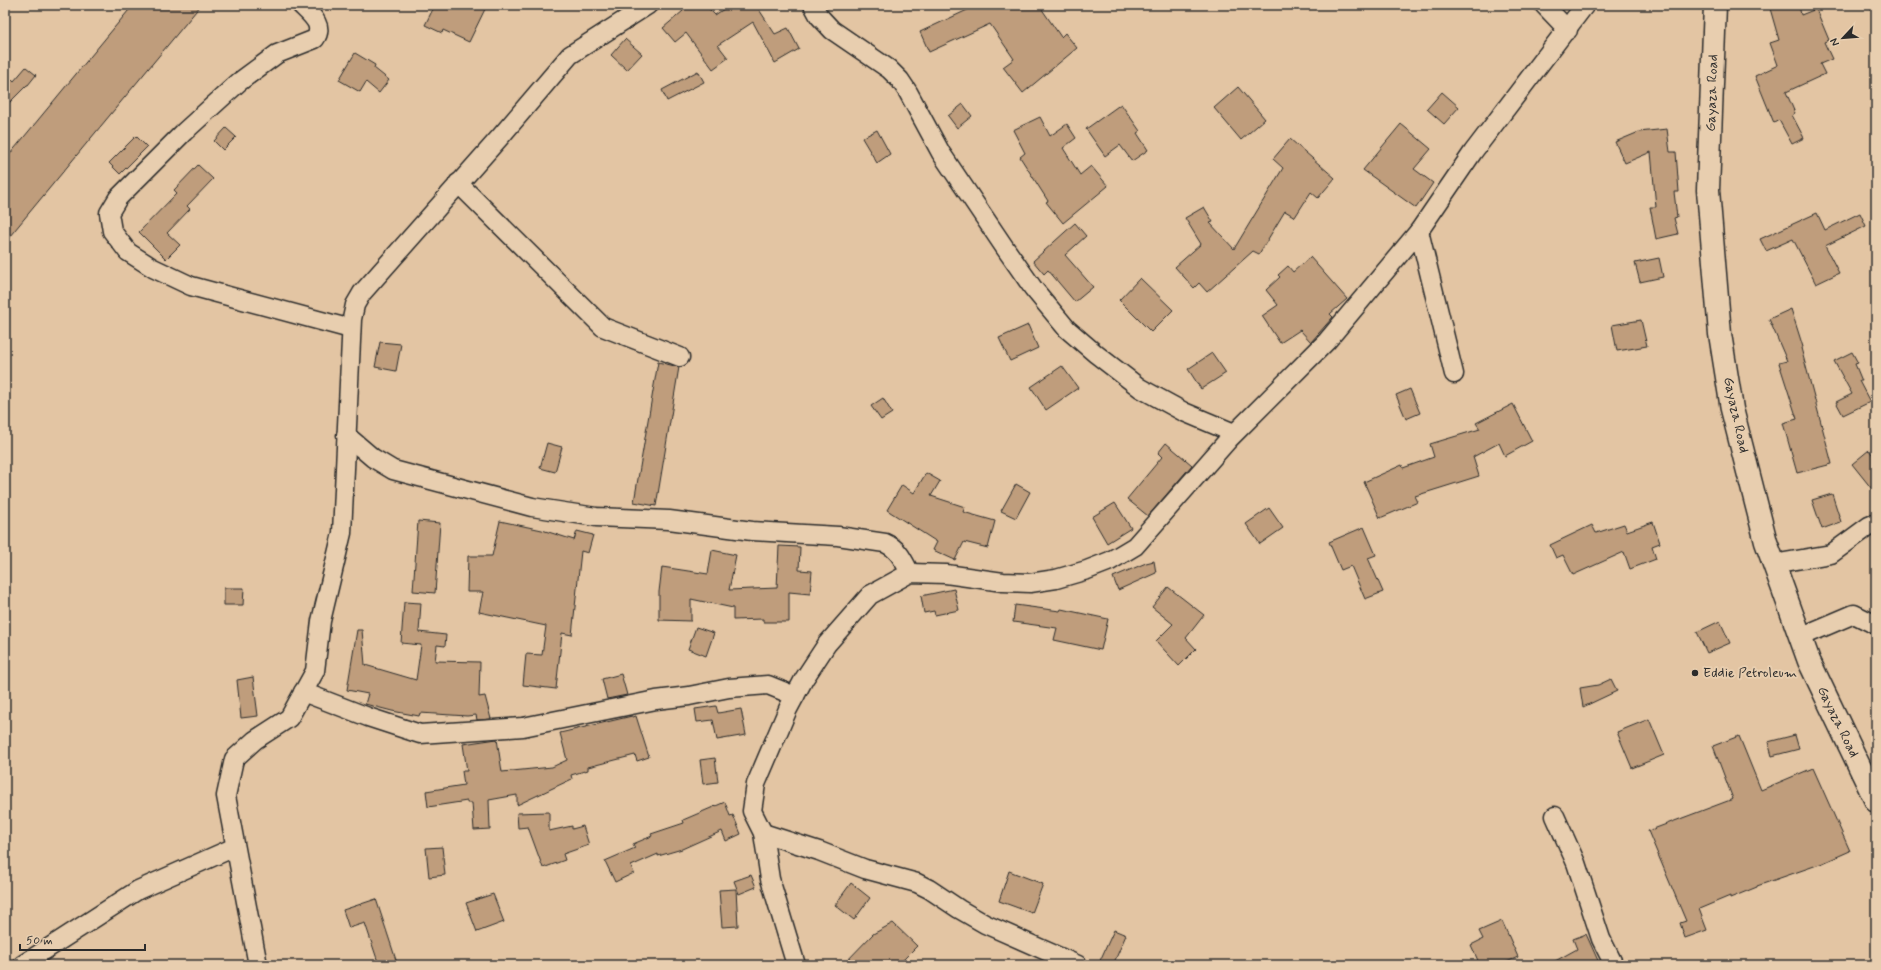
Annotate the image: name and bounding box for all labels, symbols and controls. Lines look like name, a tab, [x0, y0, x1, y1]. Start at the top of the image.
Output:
north arrow	[1823, 18, 1863, 58]
text: N	[1827, 36, 1843, 48]
street label: Gayaza Road	[1702, 54, 1722, 132]
street label: Gayaza Road	[1719, 375, 1753, 455]
place label: Eddie Petroleum	[1703, 664, 1797, 682]
marker: Eddie Petroleum	[1690, 668, 1700, 678]
street label: Gayaza Road	[1813, 683, 1863, 761]
scale bar	[20, 926, 145, 952]
text: 50 m	[26, 933, 53, 949]

